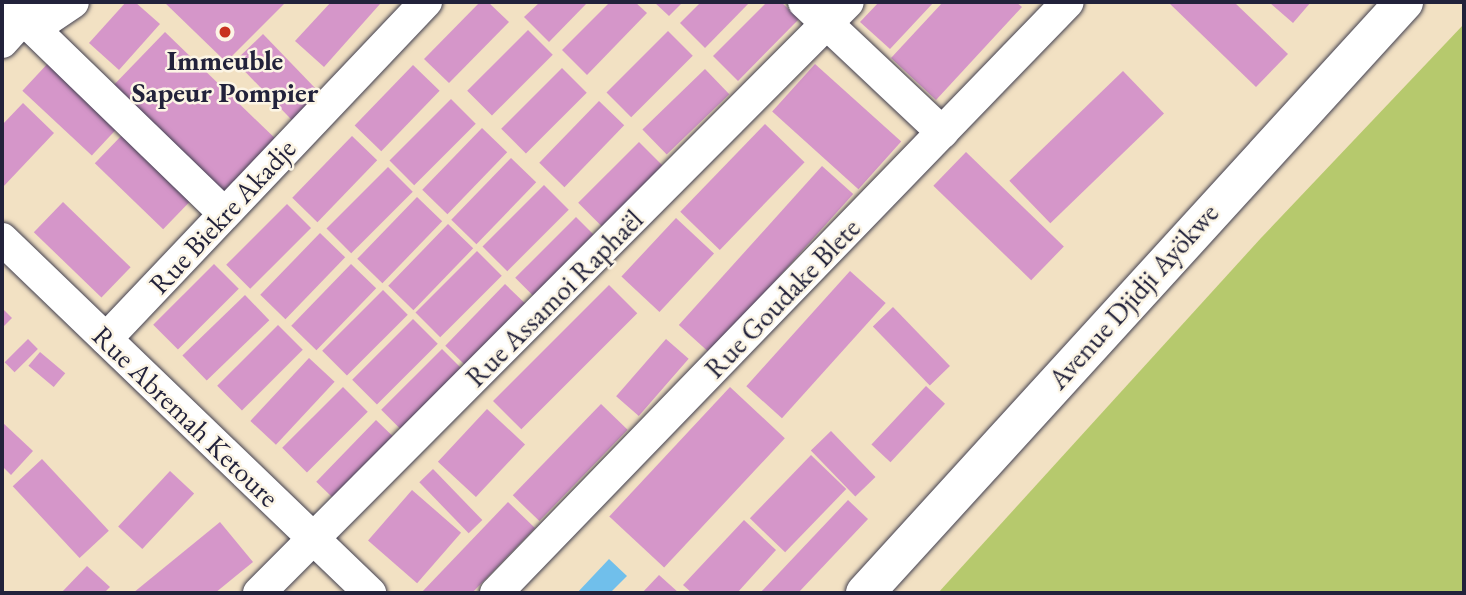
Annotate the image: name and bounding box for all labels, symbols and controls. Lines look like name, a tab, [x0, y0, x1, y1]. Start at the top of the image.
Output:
marker: Immeuble Sapeur Pompier	[217, 24, 233, 40]
place label: Immeuble Sapeur Pompier	[132, 43, 318, 109]
street label: Rue Biekre Akadje	[142, 132, 302, 300]
street label: Avenue Djidji Ayökwe	[1041, 196, 1225, 396]
street label: Rue Assamoi Raphaël	[459, 203, 649, 393]
street label: Rue Goudake Blete	[697, 211, 867, 385]
street label: Rue Abremah Ketoure	[86, 318, 286, 514]

